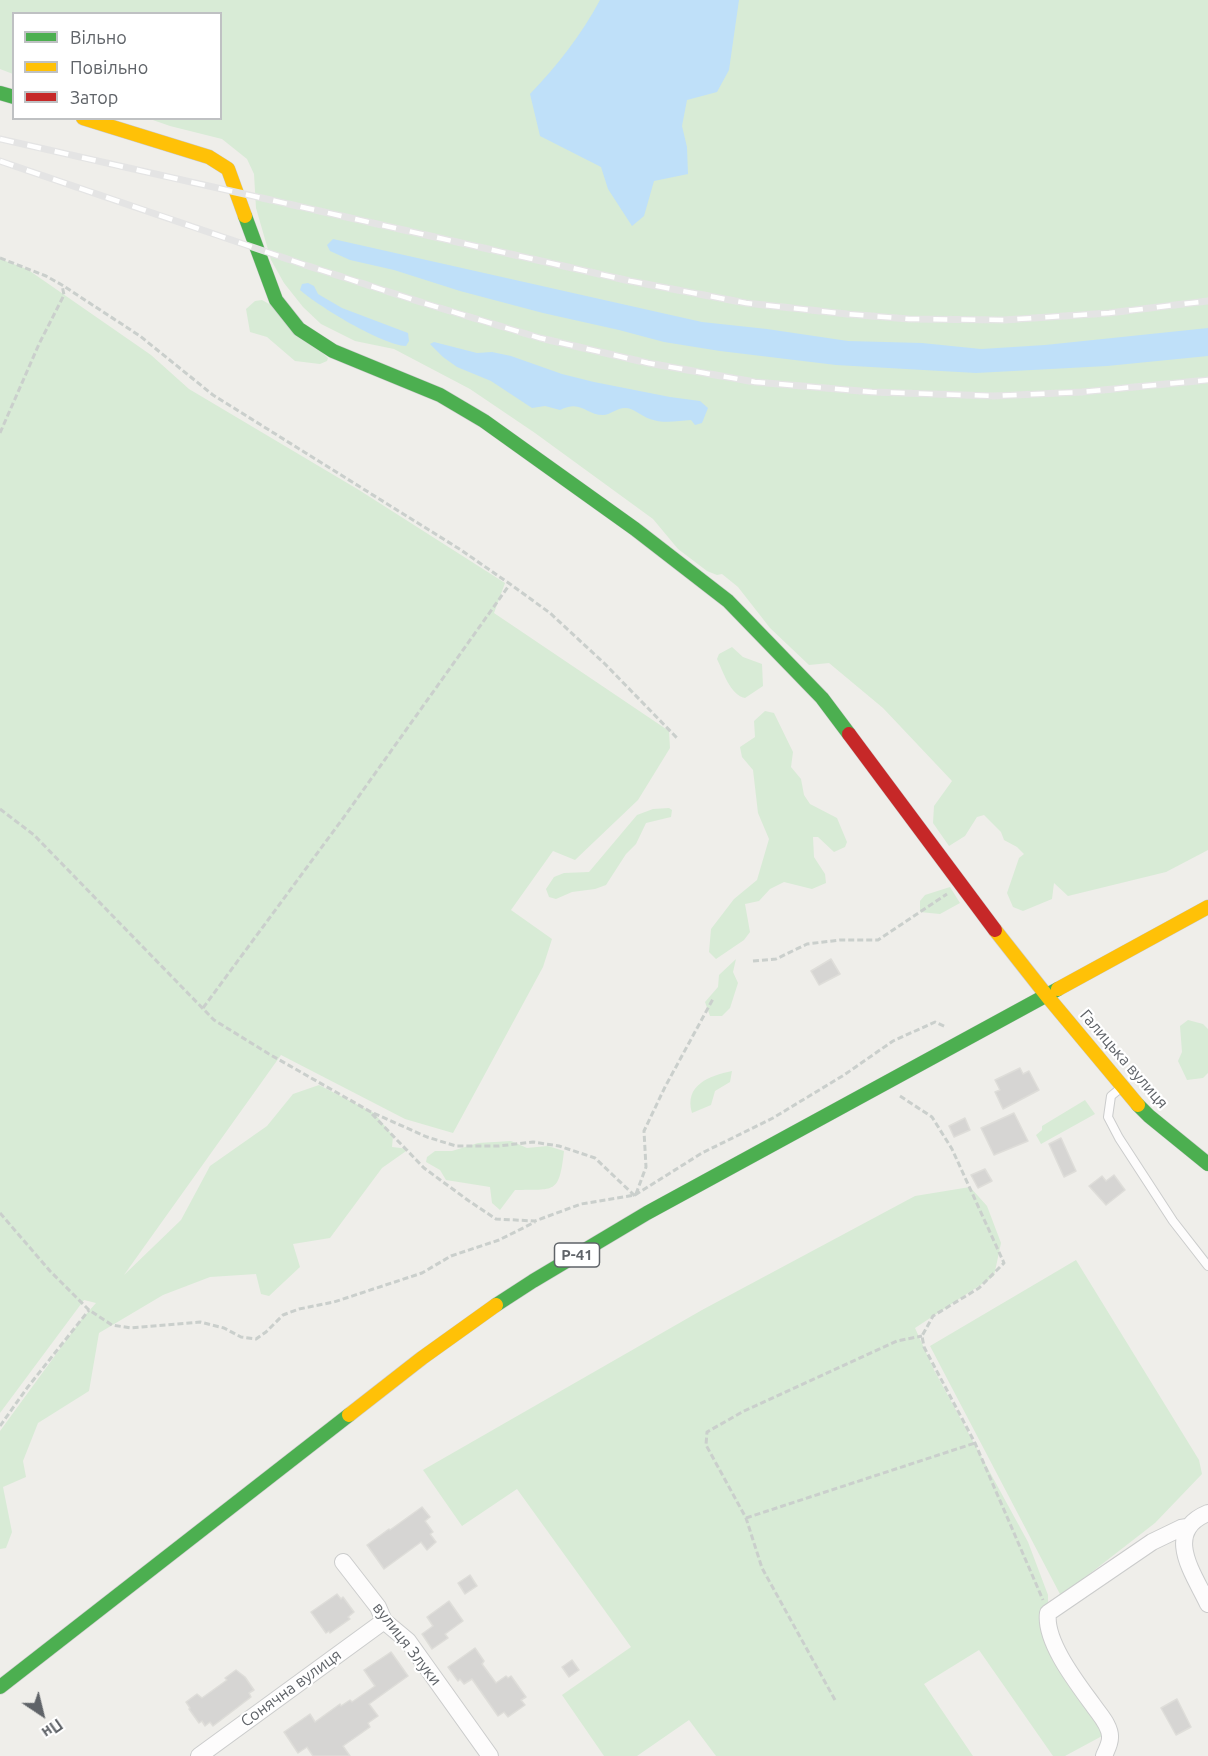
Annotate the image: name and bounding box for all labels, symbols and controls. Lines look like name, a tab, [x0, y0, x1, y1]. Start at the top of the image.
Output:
legend	[12, 12, 222, 120]
text: Вільно	[70, 27, 127, 47]
text: Повільно	[70, 57, 148, 77]
text: Затор	[70, 87, 118, 107]
street label: Галицька вулиця	[1076, 1006, 1172, 1112]
road number: Р-41	[554, 1243, 600, 1267]
street label: вулиця Злуки	[369, 1599, 445, 1689]
street label: Сонячна вулиця	[237, 1645, 345, 1731]
north arrow	[12, 1684, 72, 1744]
text: Пн	[39, 1715, 66, 1742]

